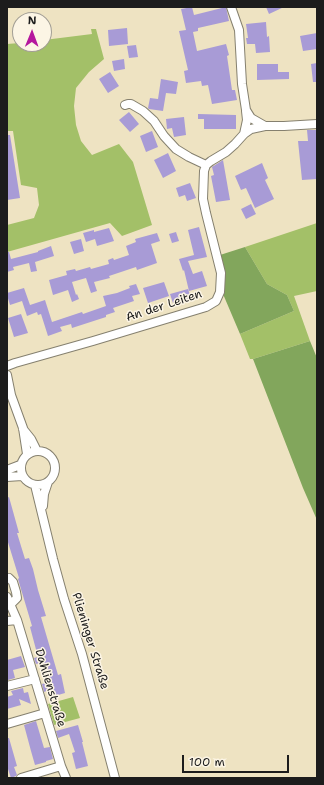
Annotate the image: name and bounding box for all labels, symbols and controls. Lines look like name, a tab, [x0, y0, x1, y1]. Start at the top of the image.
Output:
north arrow	[12, 12, 52, 52]
text: N	[28, 13, 37, 28]
street label: An der Leiten	[124, 287, 204, 325]
street label: Plieninger Straße	[68, 591, 112, 691]
street label: Dahlienstraße	[31, 647, 69, 729]
scale bar	[184, 747, 291, 773]
text: 100 m	[189, 754, 225, 770]

